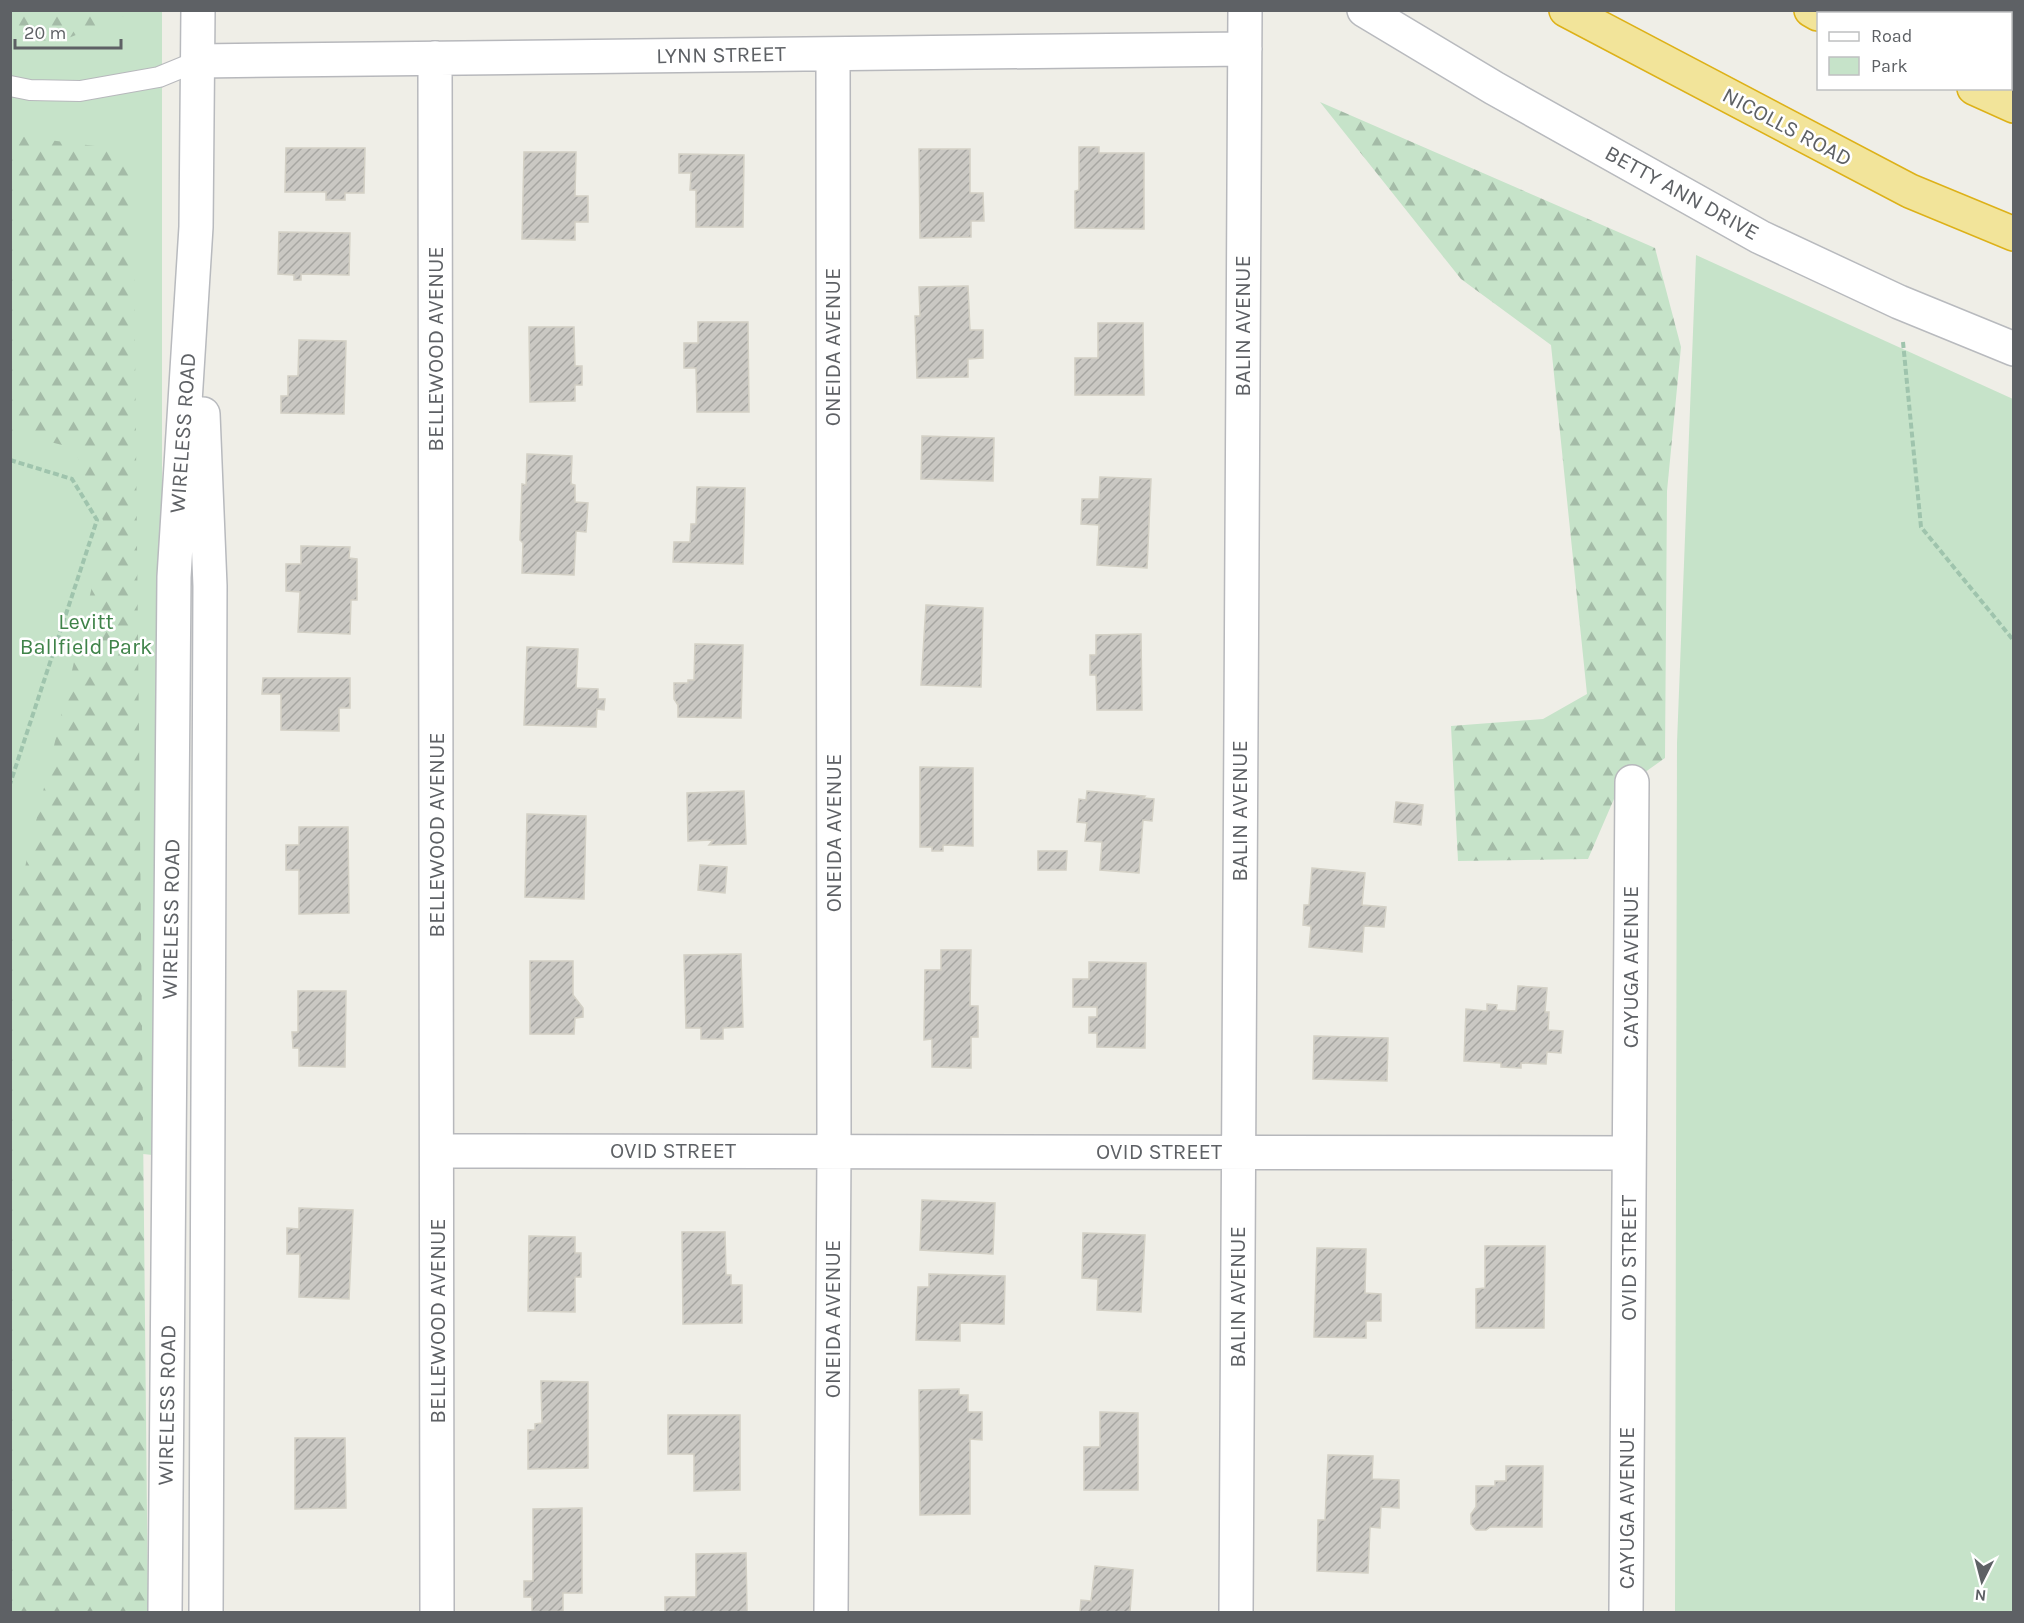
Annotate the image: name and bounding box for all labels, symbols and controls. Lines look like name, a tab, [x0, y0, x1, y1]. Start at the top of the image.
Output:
scale bar	[15, 12, 122, 50]
legend	[1817, 12, 2012, 90]
text: 20 m	[24, 22, 66, 44]
text: Road	[1871, 25, 1912, 47]
street label: LYNN STREET	[656, 41, 786, 69]
text: Park	[1871, 55, 1908, 77]
street label: NICOLLS ROAD	[1718, 82, 1856, 172]
street label: BETTY ANN DRIVE	[1600, 140, 1764, 246]
street label: BELLEWOOD AVENUE	[423, 246, 449, 452]
street label: BALIN AVENUE	[1230, 255, 1256, 397]
street label: ONEIDA AVENUE	[820, 268, 846, 426]
street label: WIRELESS ROAD	[164, 352, 202, 514]
park label: Levitt Ballfield Park	[20, 609, 152, 660]
street label: BELLEWOOD AVENUE	[424, 732, 450, 938]
street label: BALIN AVENUE	[1227, 740, 1253, 882]
street label: ONEIDA AVENUE	[821, 754, 847, 912]
street label: WIRELESS ROAD	[157, 838, 185, 1000]
street label: CAYUGA AVENUE	[1618, 886, 1644, 1048]
street label: OVID STREET	[610, 1138, 736, 1164]
street label: OVID STREET	[1096, 1139, 1222, 1165]
street label: OVID STREET	[1616, 1195, 1642, 1321]
street label: BELLEWOOD AVENUE	[425, 1218, 451, 1424]
street label: BALIN AVENUE	[1225, 1226, 1251, 1368]
street label: ONEIDA AVENUE	[820, 1240, 846, 1398]
street label: WIRELESS ROAD	[153, 1324, 181, 1486]
street label: CAYUGA AVENUE	[1614, 1427, 1640, 1589]
north arrow	[1952, 1551, 2012, 1611]
text: N	[1974, 1585, 1987, 1605]

